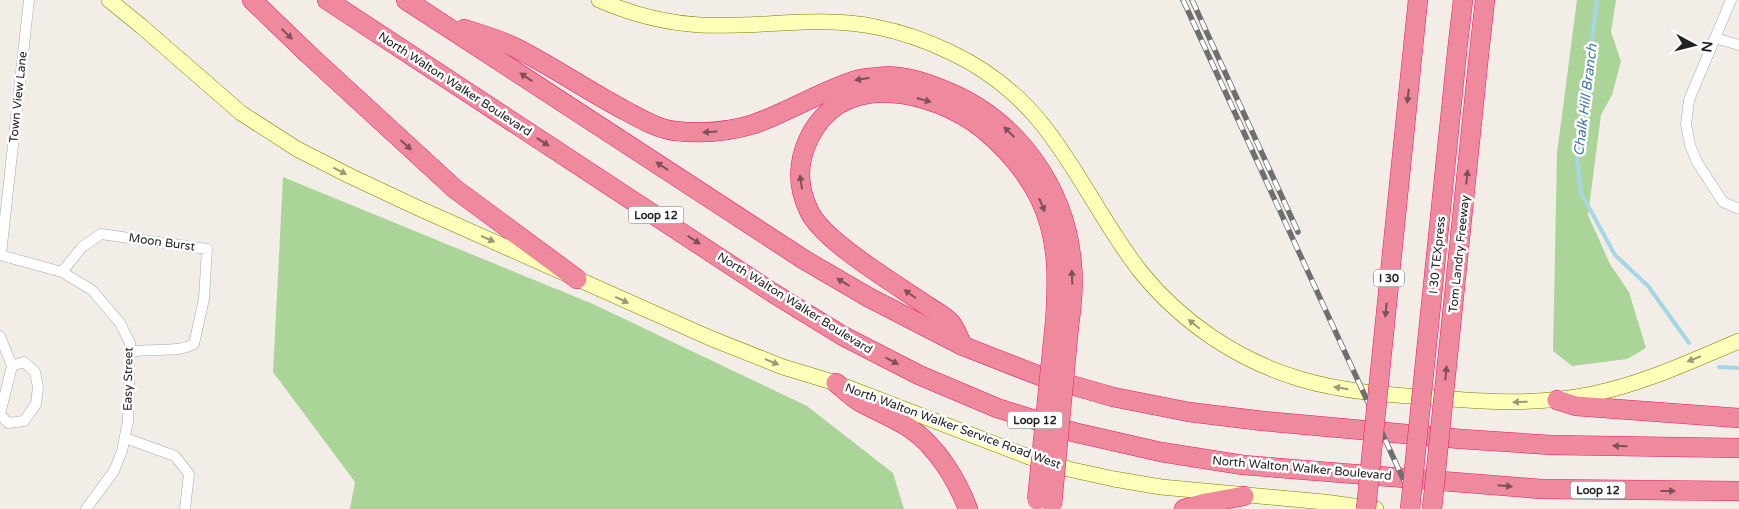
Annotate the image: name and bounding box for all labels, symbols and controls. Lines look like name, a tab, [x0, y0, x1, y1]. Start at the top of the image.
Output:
north arrow	[1669, 20, 1719, 70]
one-way arrow	[281, 28, 293, 40]
street label: North Walton Walker Boulevard	[376, 29, 534, 139]
text: N	[1697, 40, 1716, 53]
water label: Chalk Hill Branch	[1570, 43, 1601, 157]
street label: Town View Lane	[6, 50, 30, 143]
one-way arrow	[519, 72, 532, 82]
one-way arrow	[854, 76, 870, 84]
one-way arrow	[1404, 89, 1412, 105]
one-way arrow	[917, 96, 932, 104]
one-way arrow	[1004, 126, 1016, 138]
one-way arrow	[701, 129, 717, 137]
one-way arrow	[536, 137, 550, 146]
one-way arrow	[400, 139, 412, 151]
one-way arrow	[655, 162, 668, 171]
one-way arrow	[333, 167, 348, 175]
one-way arrow	[1463, 169, 1471, 185]
one-way arrow	[796, 173, 804, 189]
street label: Tom Landry Freeway	[1446, 194, 1472, 313]
one-way arrow	[1038, 197, 1046, 212]
road number: Loop 12	[628, 206, 684, 224]
street label: I 30 TEXpress	[1426, 215, 1448, 294]
street label: Moon Burst	[128, 230, 196, 254]
one-way arrow	[481, 235, 495, 243]
one-way arrow	[687, 235, 700, 245]
street label: North Walton Walker Boulevard	[715, 249, 875, 357]
one-way arrow	[1068, 269, 1076, 285]
road number: I 30	[1374, 270, 1404, 286]
one-way arrow	[836, 278, 849, 287]
one-way arrow	[903, 289, 917, 299]
one-way arrow	[615, 296, 629, 304]
one-way arrow	[1382, 302, 1390, 318]
one-way arrow	[1188, 318, 1201, 329]
street label: Easy Street	[120, 347, 136, 411]
one-way arrow	[1687, 356, 1701, 364]
one-way arrow	[885, 357, 899, 366]
one-way arrow	[764, 359, 779, 366]
one-way arrow	[1442, 365, 1450, 381]
street label: North Walton Walker Service Road West	[843, 380, 1063, 472]
one-way arrow	[1333, 384, 1349, 392]
one-way arrow	[1512, 399, 1528, 407]
road number: Loop 12	[1008, 412, 1062, 428]
one-way arrow	[1612, 442, 1628, 450]
street label: North Walton Walker Boulevard	[1212, 453, 1392, 483]
one-way arrow	[1498, 482, 1514, 490]
road number: Loop 12	[1570, 482, 1626, 498]
one-way arrow	[1660, 487, 1676, 495]

